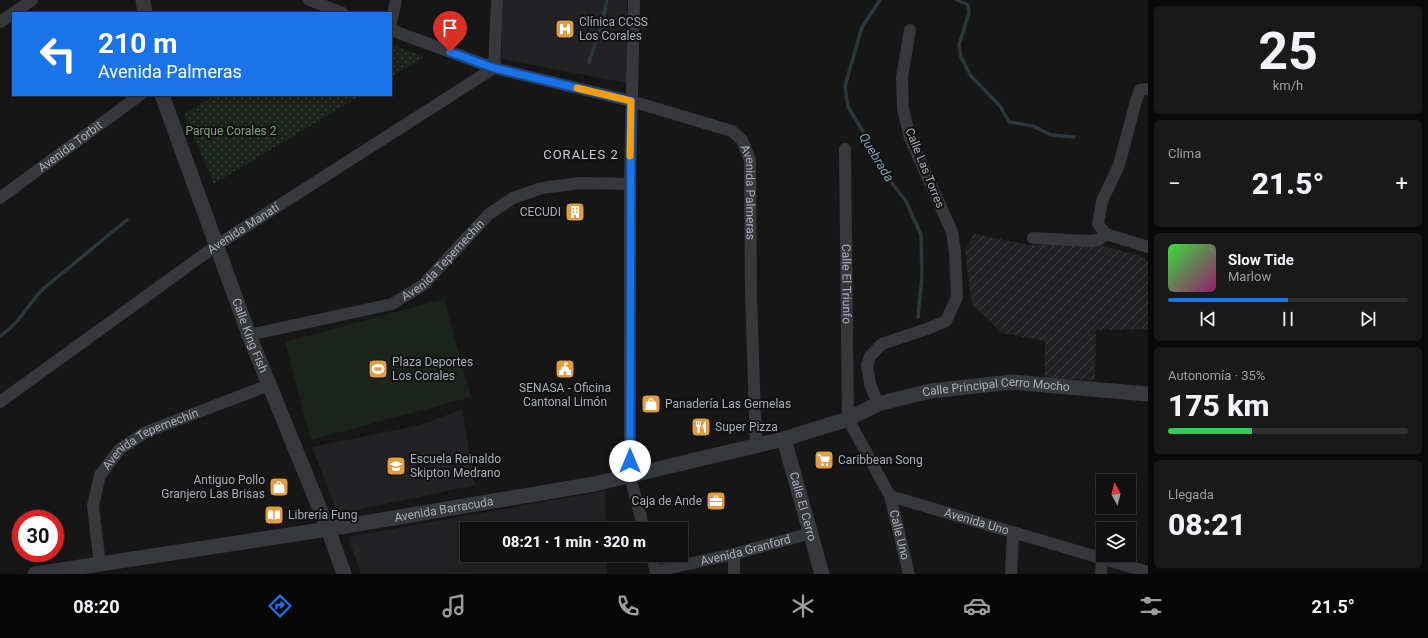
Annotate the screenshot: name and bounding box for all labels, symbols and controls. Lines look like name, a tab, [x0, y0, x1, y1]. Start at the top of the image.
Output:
pin	[433, 11, 467, 52]
place label: Clínica CCSS Los Corales	[579, 15, 648, 43]
icon: arrive	[439, 17, 461, 39]
hospital icon: Clínica CCSS Los Corales	[554, 18, 576, 40]
text: 25	[1258, 21, 1318, 82]
text: 210 m	[98, 27, 177, 60]
icon: left	[32, 28, 84, 80]
text: Avenida Palmeras	[98, 61, 242, 82]
text: km/h	[1273, 78, 1303, 93]
street label: Avenida Torbit	[35, 118, 105, 175]
park label: Parque Corales 2	[186, 124, 277, 138]
street label: Calle Las Torres	[903, 126, 947, 210]
water label: Quebrada	[856, 130, 897, 184]
street label: Avenida Palmeras	[738, 142, 758, 240]
text: Clima	[1168, 146, 1201, 161]
district label: CORALES 2	[543, 147, 619, 162]
text: 21.5°	[1252, 166, 1324, 201]
text: −	[1168, 171, 1181, 196]
text: +	[1396, 171, 1408, 196]
street label: Avenida Manatí	[205, 200, 283, 257]
building icon: CECUDI	[564, 201, 586, 223]
place label: CECUDI	[520, 205, 561, 219]
street label: Avenida Tepemechín	[399, 217, 487, 304]
street label: Calle El Triunfo	[839, 244, 854, 324]
text: Slow Tide	[1228, 251, 1294, 269]
text: Marlow	[1228, 269, 1271, 284]
street label: Calle King Fish	[229, 296, 271, 375]
icon: previous	[1197, 308, 1219, 330]
icon: pause	[1277, 308, 1299, 330]
icon: next	[1357, 308, 1379, 330]
place label: Plaza Deportes Los Corales	[392, 355, 473, 383]
sports icon: Plaza Deportes Los Corales	[367, 358, 389, 380]
public building icon: SENASA - Oficina Cantonal Limón	[554, 358, 576, 380]
text: Autonomía · 35%	[1168, 368, 1265, 383]
street label: Calle Principal Cerro Mocho	[921, 375, 1071, 400]
place label: SENASA - Oficina Cantonal Limón	[519, 381, 611, 409]
text: 175 km	[1168, 388, 1270, 423]
shop icon: Panadería Las Gemelas	[640, 393, 662, 415]
place label: Panadería Las Gemelas	[665, 397, 791, 411]
street label: Avenida Tepemechín	[100, 406, 200, 473]
restaurant icon: Super Pizza	[690, 416, 712, 438]
place label: Super Pizza	[715, 420, 778, 434]
position arrow	[609, 440, 651, 482]
supermarket icon: Caribbean Song	[813, 449, 835, 471]
place label: Escuela Reinaldo Skipton Medrano	[410, 452, 501, 480]
place label: Caribbean Song	[838, 453, 923, 467]
school or university icon: Escuela Reinaldo Skipton Medrano	[385, 455, 407, 477]
street label: Calle El Cerro	[787, 470, 819, 543]
place label: Antiguo Pollo Granjero Las Brisas	[161, 473, 265, 501]
north arrow	[1096, 474, 1136, 514]
map controls	[1096, 474, 1136, 562]
shop icon: Antiguo Pollo Granjero Las Brisas	[268, 476, 290, 498]
text: Llegada	[1168, 487, 1214, 502]
office icon: Caja de Ande	[705, 490, 727, 512]
street label: Avenida Barracuda	[393, 494, 494, 525]
place label: Caja de Ande	[632, 494, 702, 508]
library icon: Librería Fung	[263, 504, 285, 526]
street label: Avenida Uno	[943, 505, 1011, 538]
text: 08:21	[1168, 507, 1246, 542]
place label: Librería Fung	[288, 508, 357, 522]
street label: Calle Uno	[887, 509, 912, 561]
speed limit sign: 30	[12, 510, 64, 562]
button: layers	[1096, 522, 1136, 562]
street label: Avenida Granford	[699, 532, 792, 568]
text: 08:21 · 1 min · 320 m	[502, 533, 646, 551]
icon: directions	[266, 592, 294, 620]
icon: music	[440, 592, 468, 620]
icon: phone	[614, 592, 642, 620]
icon: climate	[789, 592, 817, 620]
icon: car	[963, 592, 991, 620]
icon: filters	[1137, 592, 1165, 620]
text: 08:20	[73, 596, 120, 617]
text: 21.5°	[1312, 596, 1355, 617]

